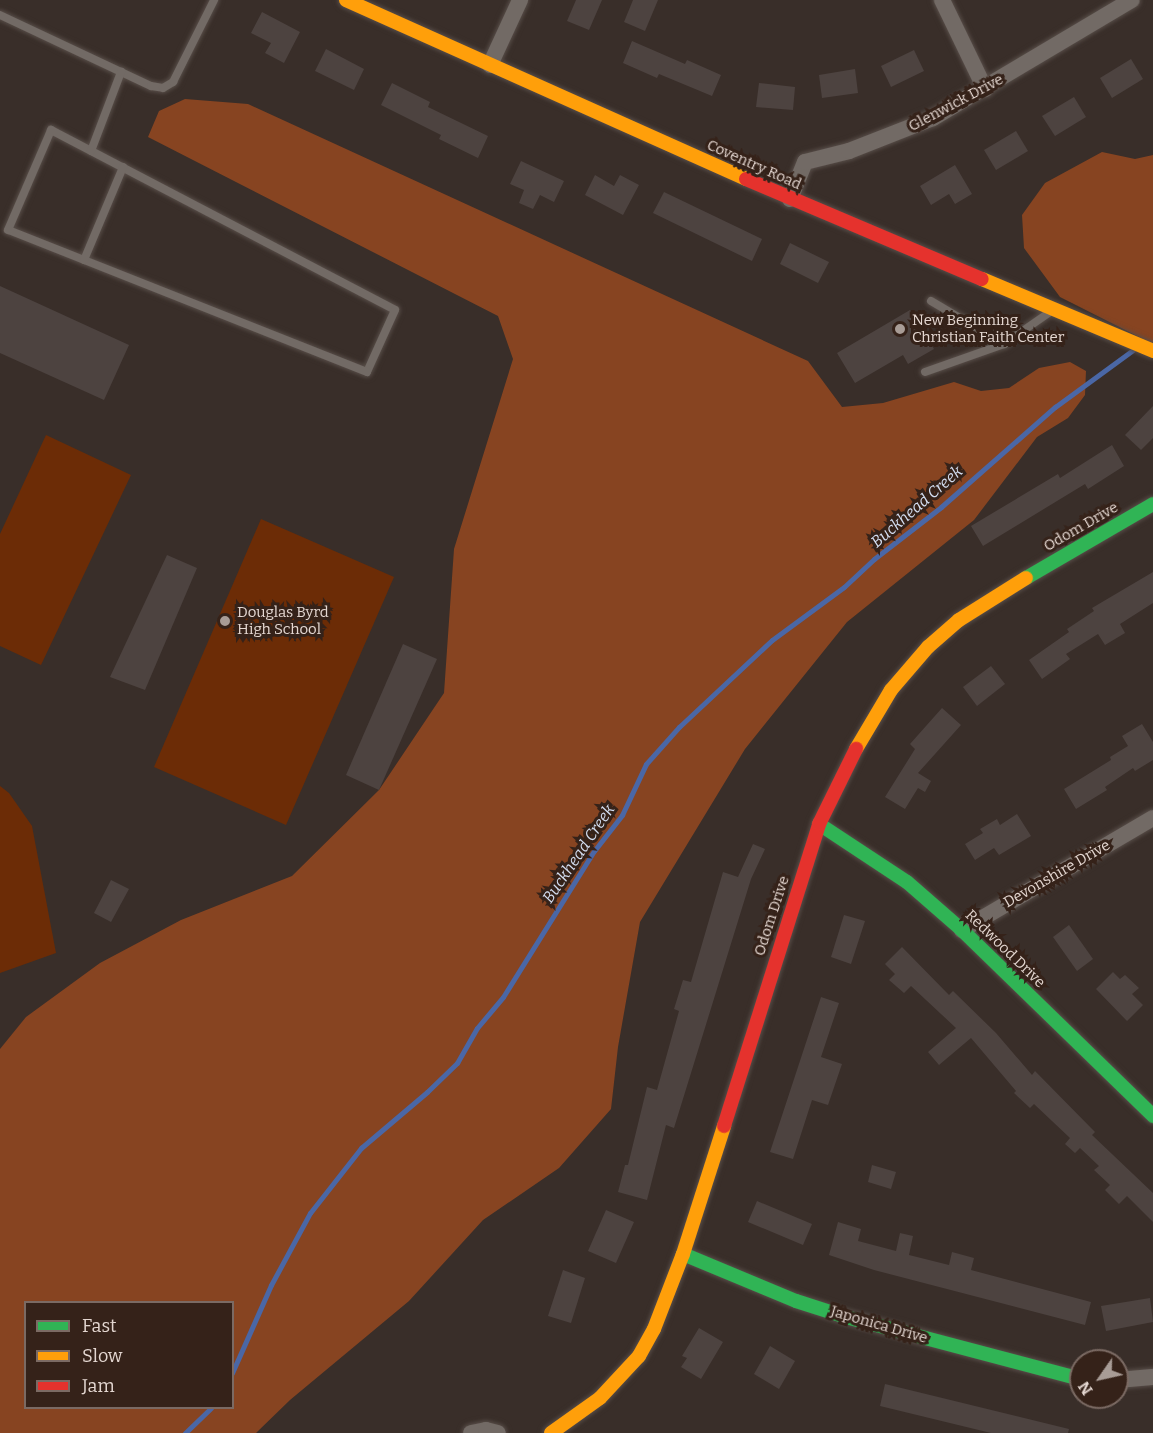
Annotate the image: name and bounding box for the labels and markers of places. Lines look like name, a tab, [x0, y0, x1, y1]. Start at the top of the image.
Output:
place label: New Beginning Christian Faith Center	[912, 311, 1064, 346]
marker: New Beginning Christian Faith Center	[893, 322, 907, 336]
place label: Douglas Byrd High School	[237, 603, 329, 638]
marker: Douglas Byrd High School	[218, 614, 232, 628]

